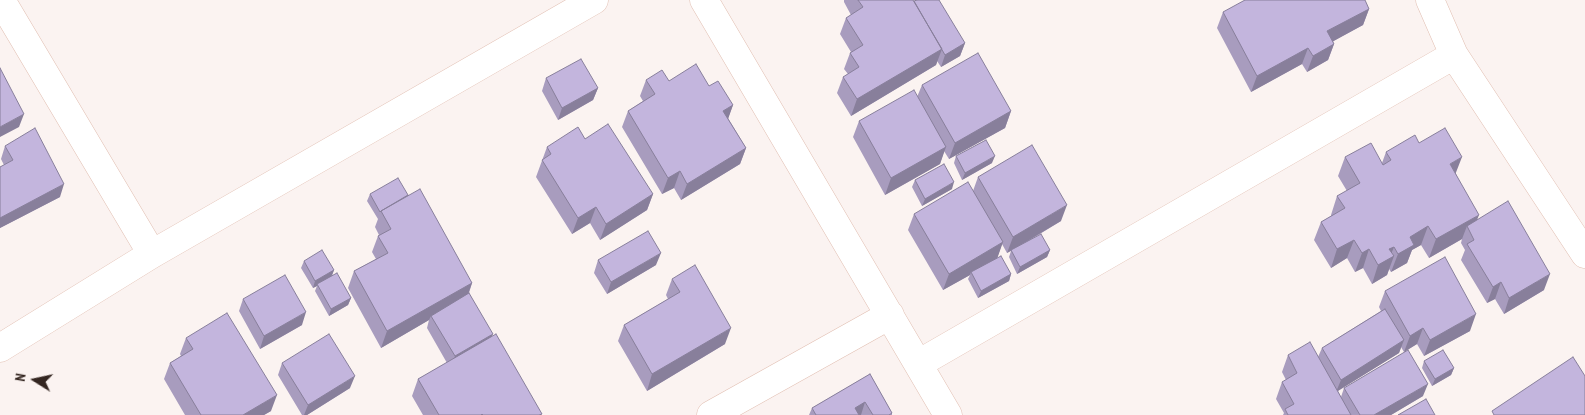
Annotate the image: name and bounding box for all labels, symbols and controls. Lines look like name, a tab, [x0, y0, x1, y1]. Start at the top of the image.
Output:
north arrow	[10, 355, 60, 405]
text: N	[11, 372, 30, 383]

